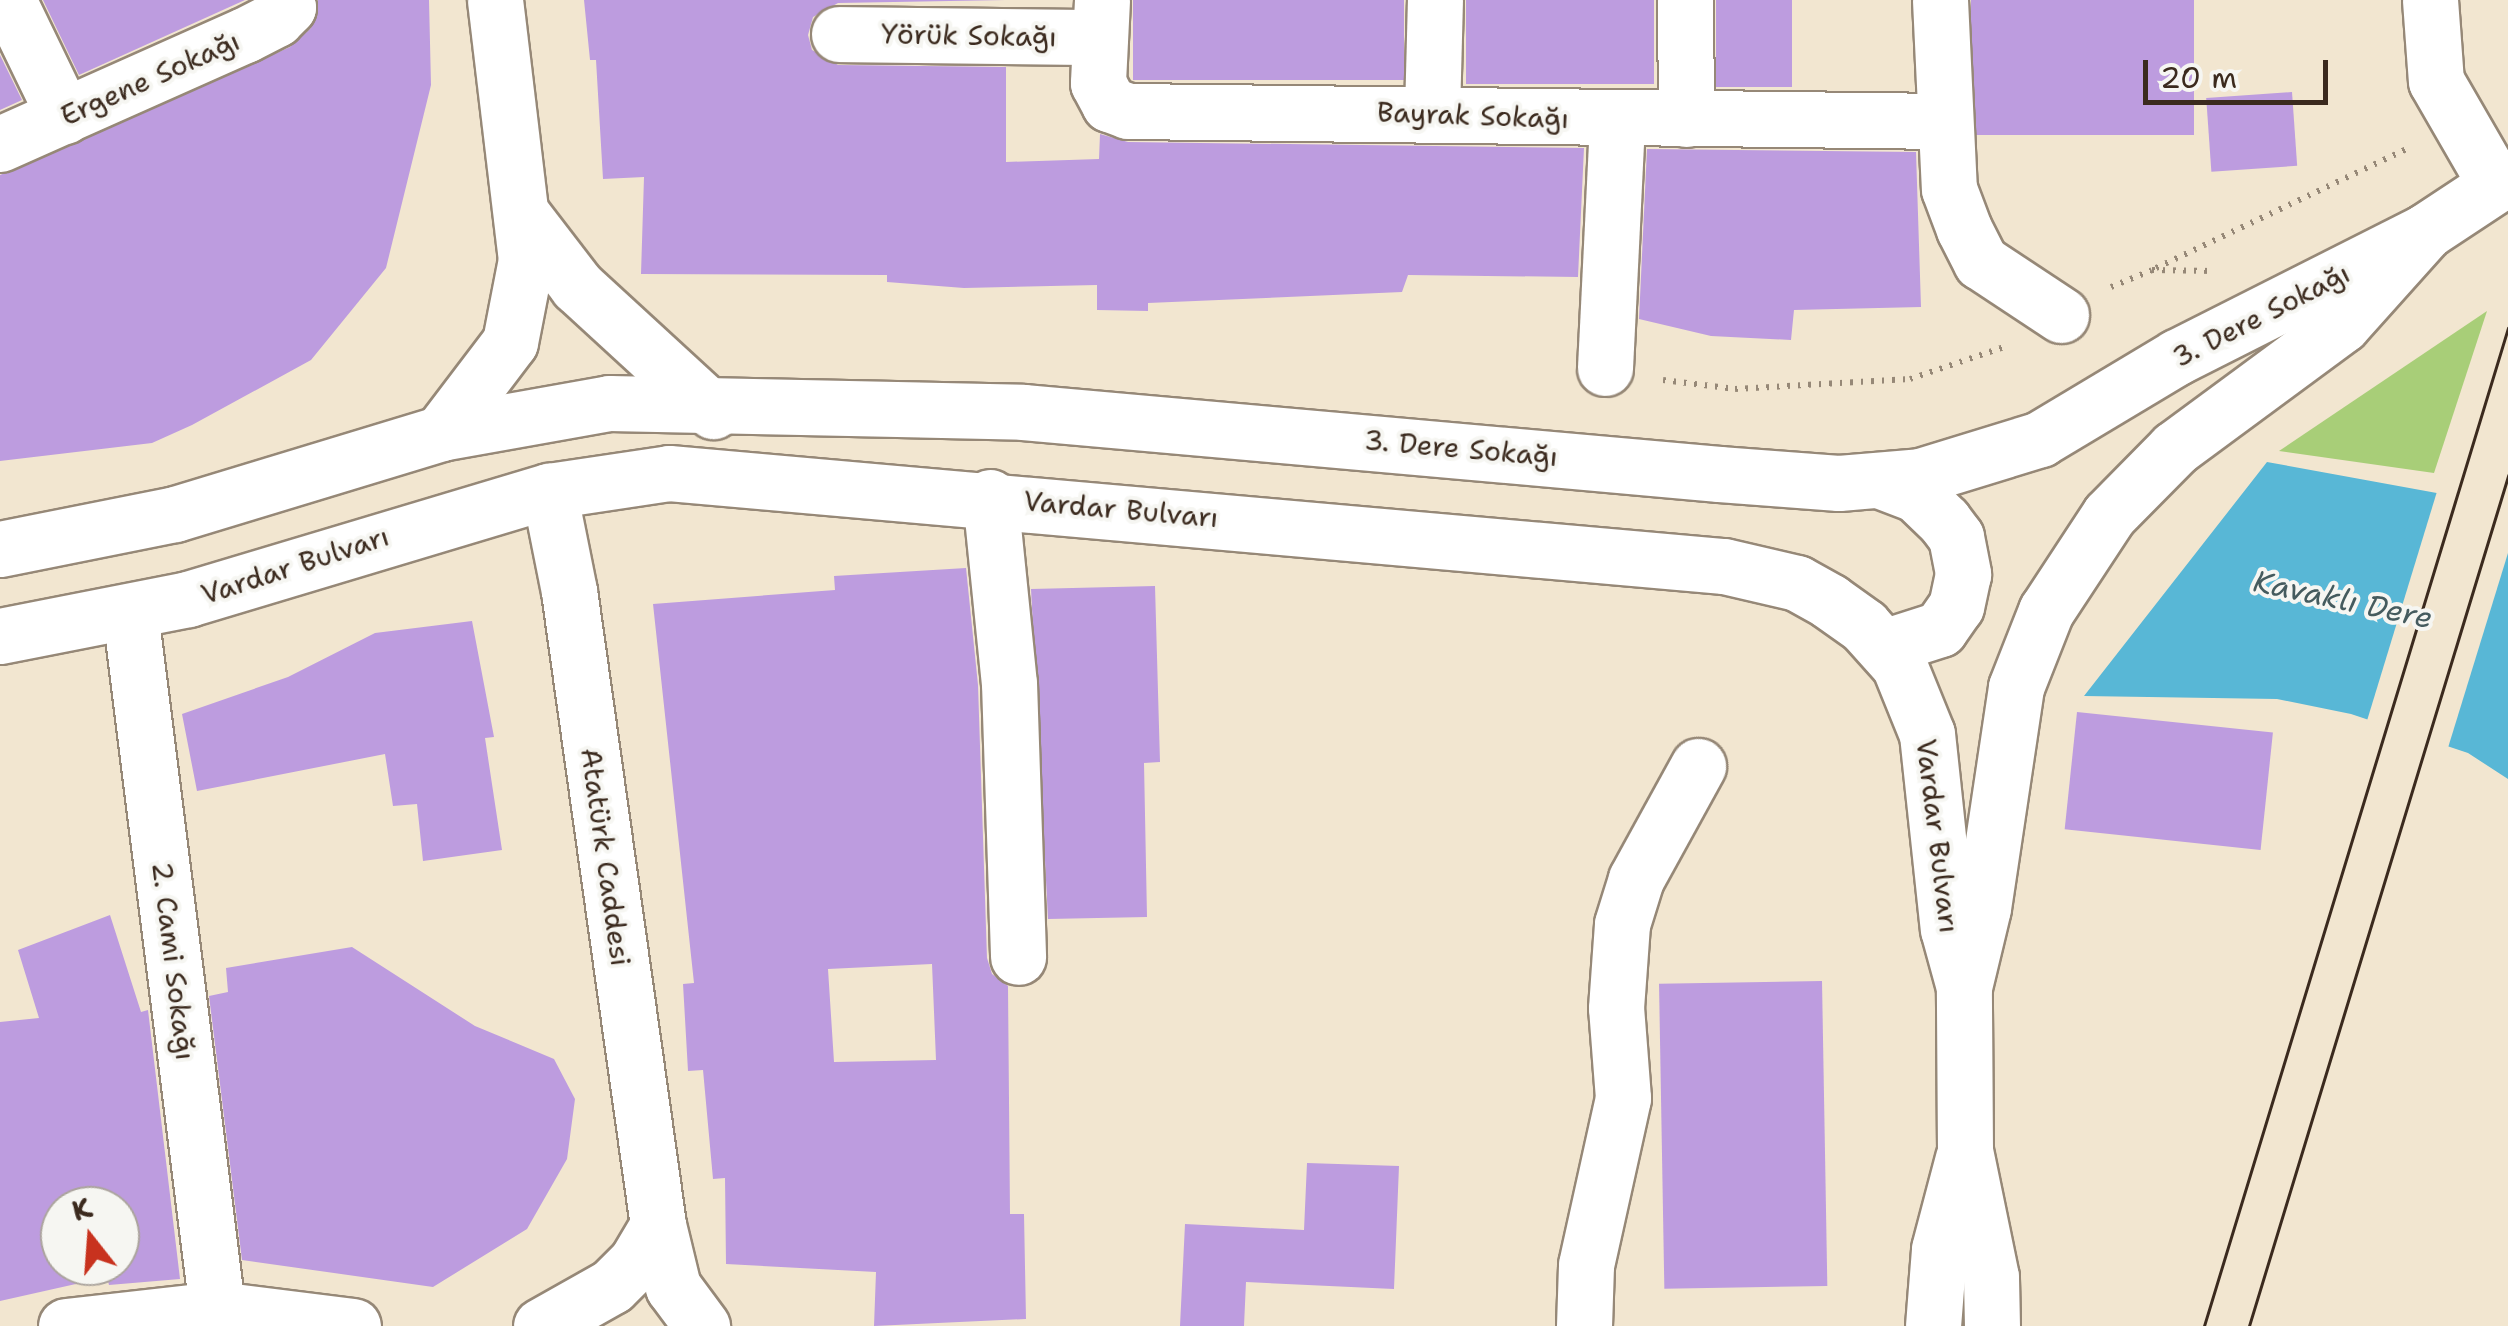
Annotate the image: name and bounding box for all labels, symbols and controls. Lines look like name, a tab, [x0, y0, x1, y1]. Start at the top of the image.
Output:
street label: Yörük Sokağı	[881, 17, 1057, 53]
street label: Ergene Sokağı	[55, 24, 245, 132]
scale bar	[2148, 40, 2333, 102]
text: 20 m	[2160, 57, 2237, 98]
street label: Bayrak Sokağı	[1376, 95, 1570, 135]
street label: 3. Dere Sokağı	[2167, 256, 2355, 374]
street label: 3. Dere Sokağı	[1363, 423, 1559, 473]
street label: Vardar Bulvarı	[1022, 484, 1220, 534]
street label: Vardar Bulvarı	[197, 519, 393, 611]
water label: Kavaklı Dere	[2250, 563, 2436, 637]
street label: Vardar Bulvarı	[1909, 737, 1967, 935]
street label: Atatürk Caddesi	[574, 746, 638, 968]
street label: 2. Cami Sokağı	[145, 860, 203, 1062]
north arrow	[40, 1186, 140, 1286]
text: K	[67, 1188, 96, 1230]

